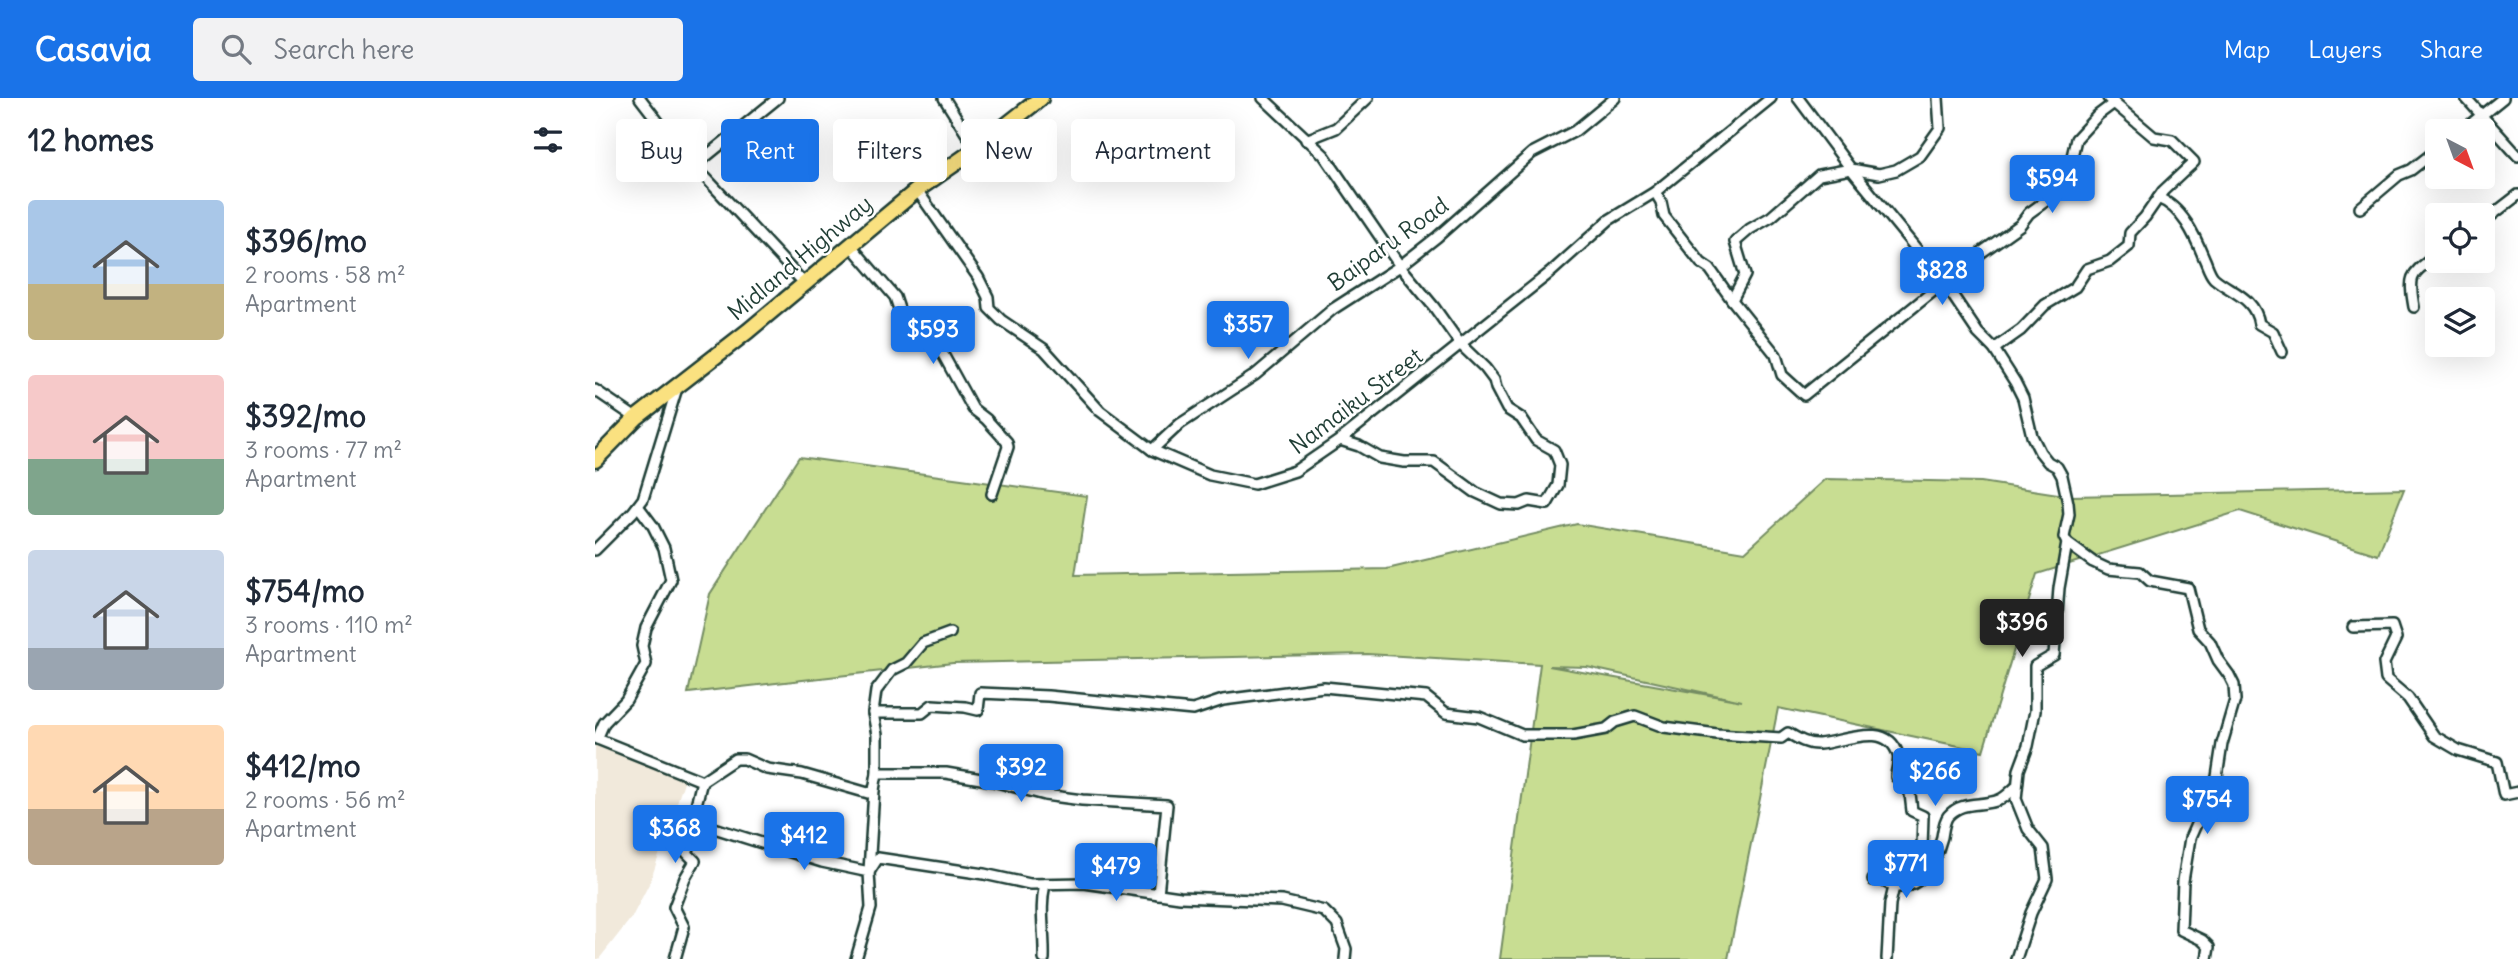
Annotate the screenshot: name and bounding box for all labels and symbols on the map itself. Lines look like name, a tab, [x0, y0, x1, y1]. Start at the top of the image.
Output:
north arrow	[2425, 119, 2495, 189]
pin: $594	[2011, 156, 2093, 215]
street label: Midland Highway	[722, 189, 878, 326]
street label: Baiparu Road	[1322, 190, 1454, 297]
pin: $828	[1901, 248, 1983, 307]
pin: $357	[1207, 302, 1289, 361]
pin: $593	[892, 306, 974, 366]
street label: Namaiku Street	[1283, 341, 1428, 460]
pin: $396	[1981, 600, 2063, 659]
pin: $392	[980, 744, 1062, 804]
pin: $266	[1894, 748, 1976, 808]
pin: $754	[2166, 776, 2248, 836]
pin: $368	[634, 806, 716, 865]
pin: $412	[763, 812, 845, 872]
pin: $771	[1865, 840, 1947, 900]
pin: $479	[1075, 844, 1157, 903]

